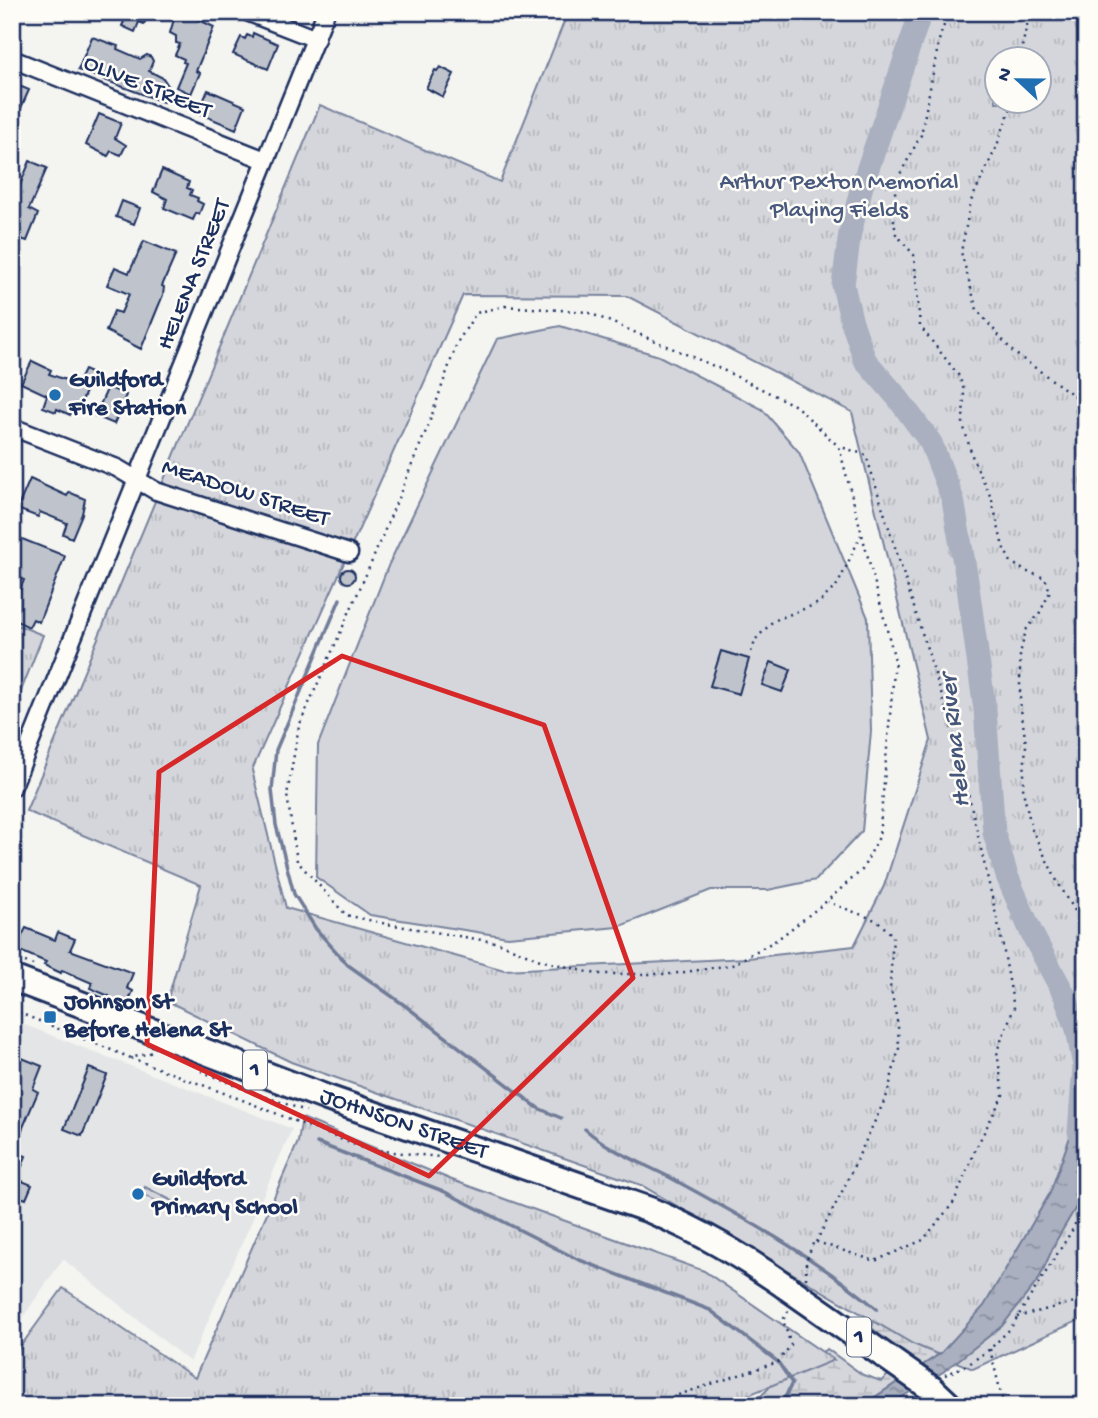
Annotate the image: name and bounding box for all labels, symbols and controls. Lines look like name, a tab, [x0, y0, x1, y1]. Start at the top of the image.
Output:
north arrow	[982, 46, 1052, 116]
street label: OLIVE STREET	[79, 49, 217, 127]
text: N	[992, 65, 1018, 85]
park label: Arthur Pexton Memorial Playing Fields	[719, 169, 959, 226]
street label: HELENA STREET	[152, 194, 239, 355]
place label: Guildford Fire Station	[68, 367, 187, 424]
marker: Guildford Fire Station	[47, 387, 63, 403]
street label: MEADOW STREET	[158, 453, 334, 535]
water label: Helena River	[934, 668, 979, 809]
place label: Johnson St Before Helena St	[63, 989, 232, 1046]
marker: Johnson St Before Helena St	[42, 1009, 58, 1025]
road number: 1	[243, 1050, 267, 1090]
street label: JOHNSON STREET	[315, 1082, 493, 1168]
place label: Guildford Primary School	[150, 1166, 298, 1223]
marker: Guildford Primary School	[130, 1186, 146, 1202]
road number: 1	[847, 1318, 871, 1356]

